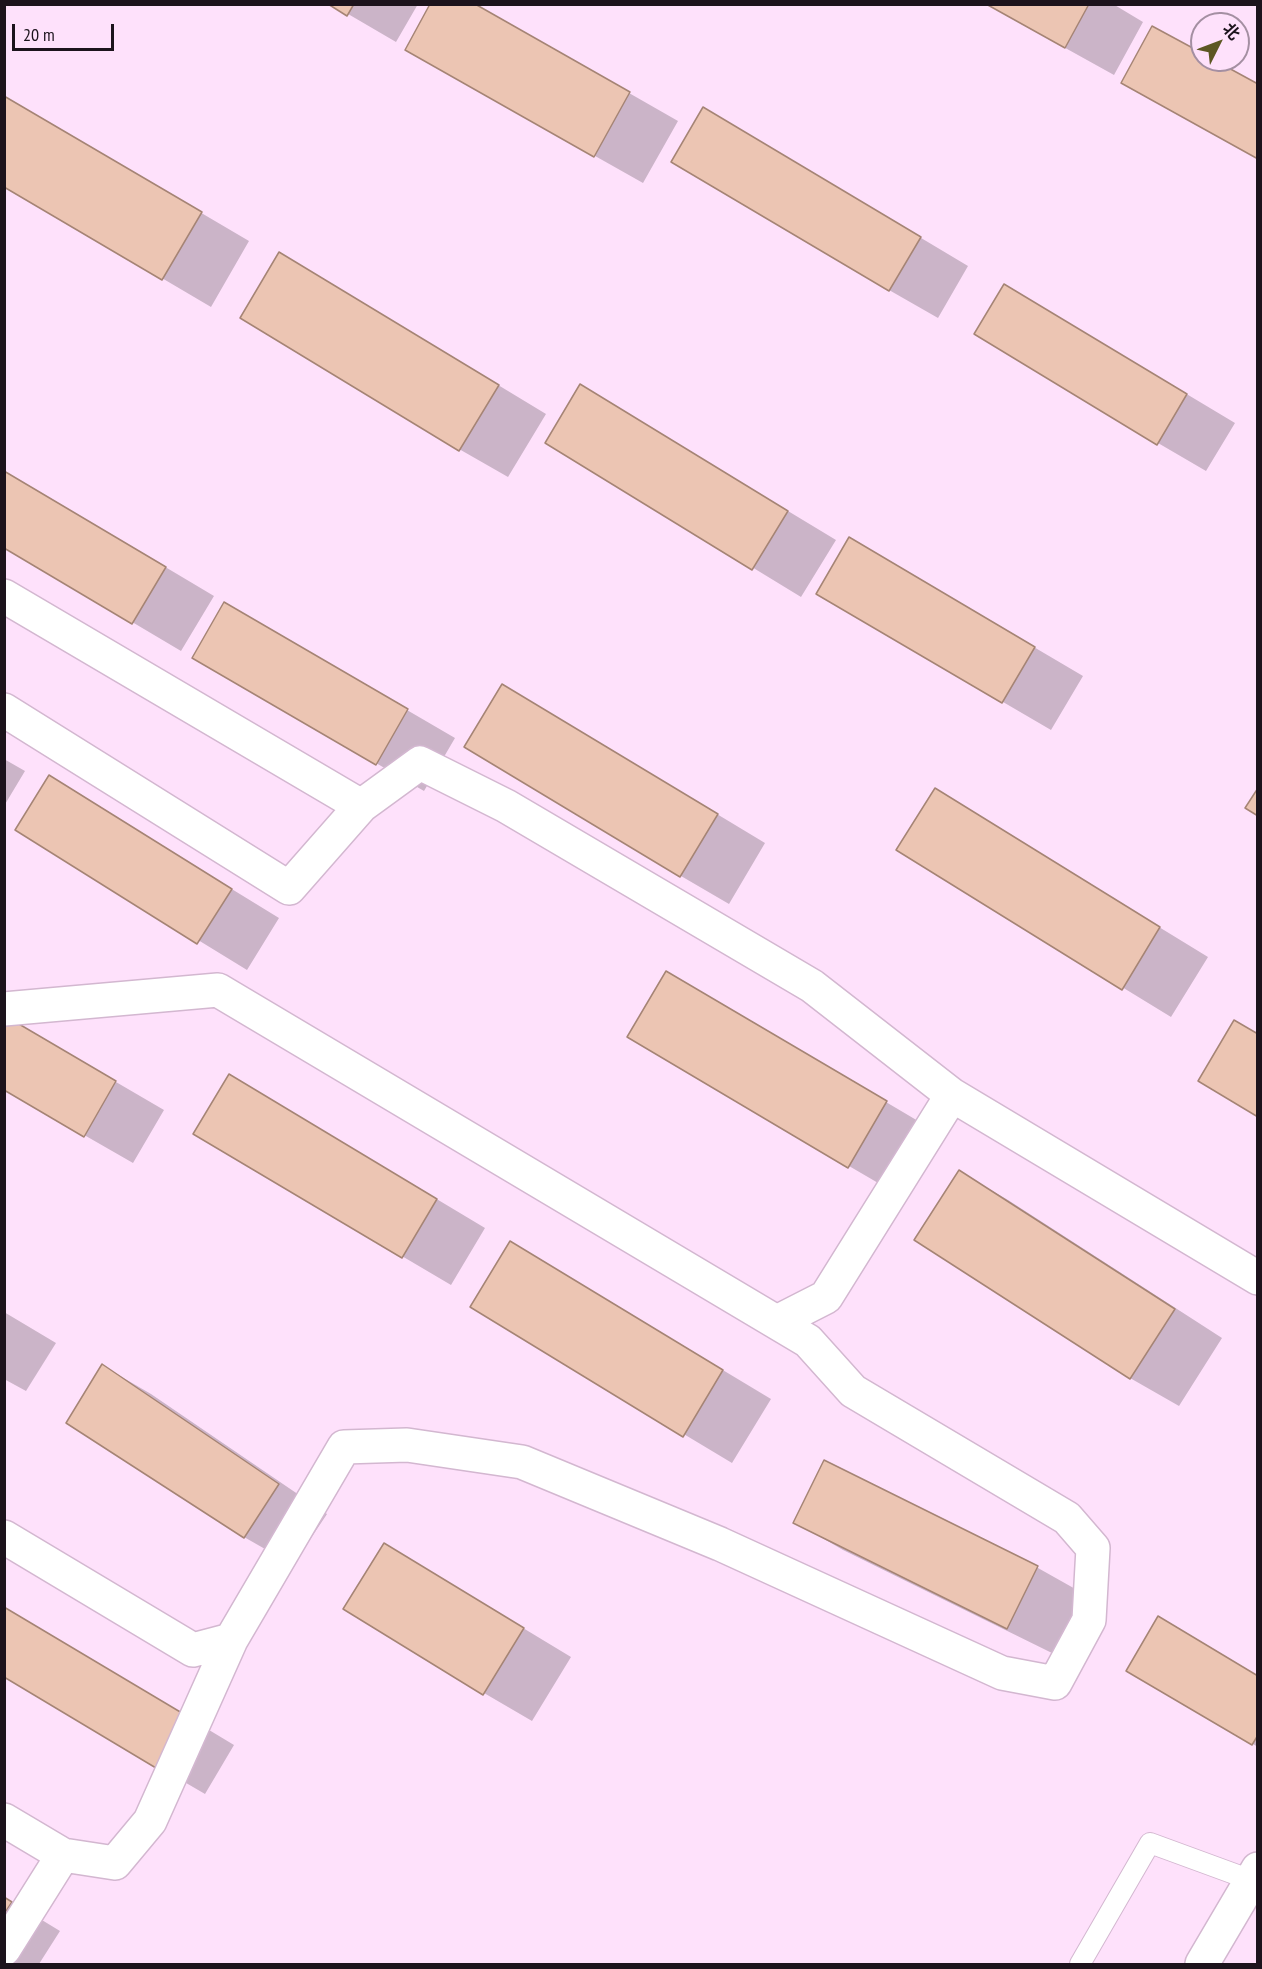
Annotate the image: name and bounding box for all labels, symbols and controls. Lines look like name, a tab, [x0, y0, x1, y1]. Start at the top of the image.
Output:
scale bar	[15, 12, 117, 50]
north arrow	[1190, 12, 1250, 72]
text: 北	[1219, 19, 1245, 44]
text: 20 m	[23, 23, 55, 46]

